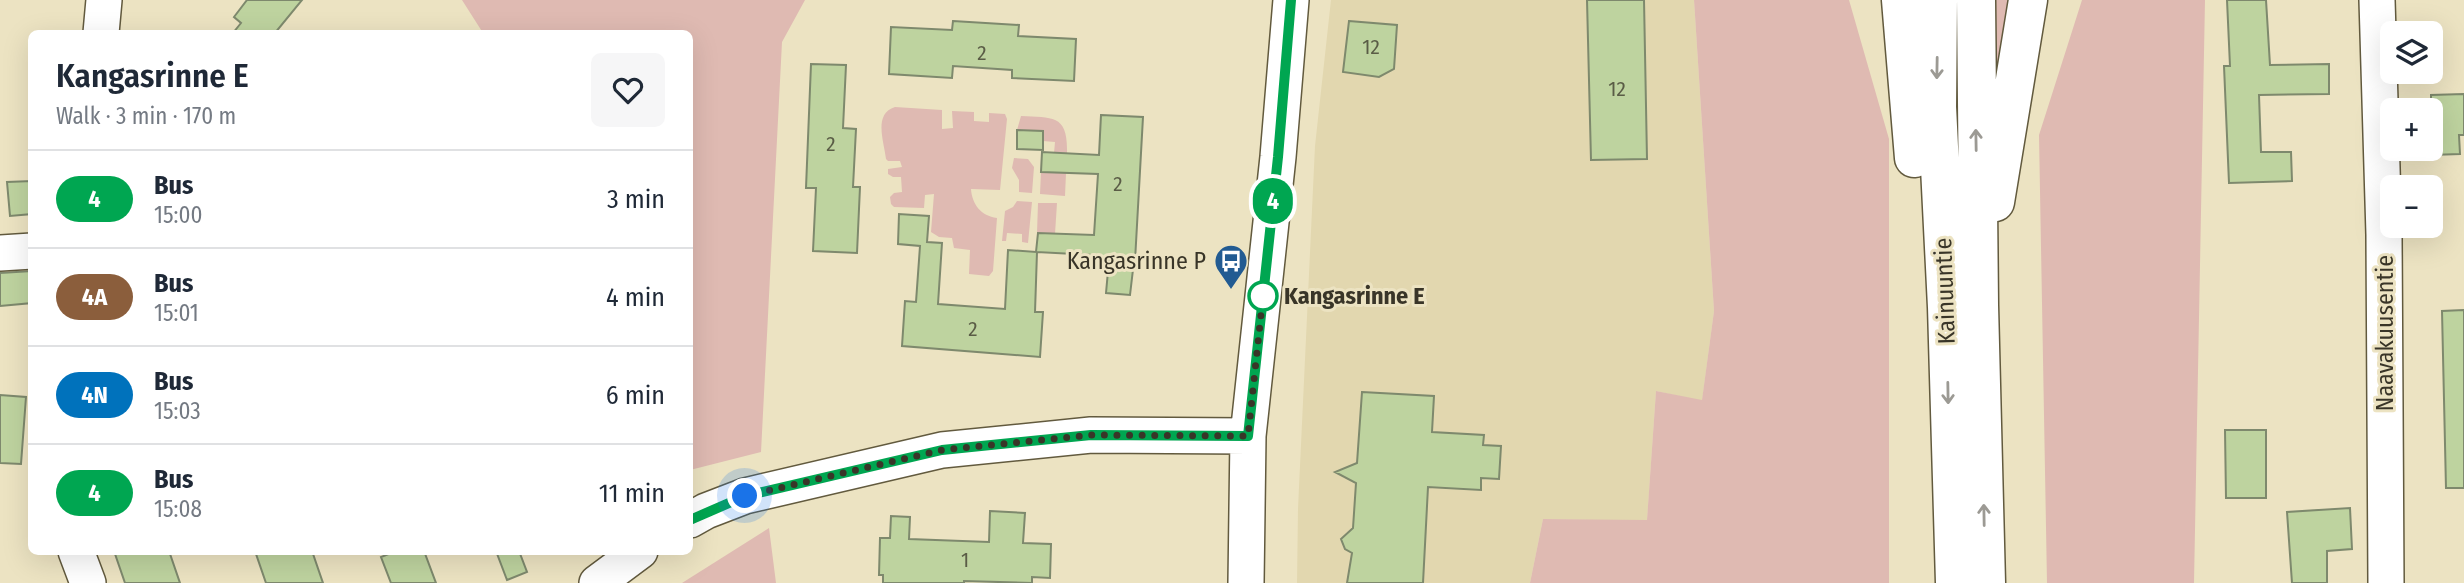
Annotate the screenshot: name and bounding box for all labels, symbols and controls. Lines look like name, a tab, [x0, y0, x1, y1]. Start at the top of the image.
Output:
map controls	[2380, 21, 2443, 238]
button: layers	[2380, 21, 2443, 84]
house number: 12	[1362, 34, 1380, 60]
house number: 2	[977, 40, 987, 66]
button: heart	[591, 53, 665, 127]
text: Kangasrinne E	[56, 56, 249, 96]
one-way arrow	[1930, 56, 1944, 79]
house number: 12	[1608, 76, 1626, 102]
button: +	[2380, 98, 2443, 161]
text: Walk · 3 min · 170 m	[56, 102, 236, 130]
one-way arrow	[1970, 129, 1983, 152]
house number: 2	[826, 131, 836, 157]
text: Bus	[154, 170, 193, 201]
house number: 2	[1113, 171, 1123, 197]
button: −	[2380, 175, 2443, 238]
line badge: 4	[1250, 178, 1296, 224]
text: 3 min	[607, 184, 665, 215]
text: 4	[88, 185, 101, 213]
text: 4	[1267, 187, 1279, 215]
text: 15:00	[154, 201, 202, 229]
street label: Kainuuntie	[1929, 237, 1961, 345]
bus stop icon: Kangasrinne P	[1212, 242, 1250, 291]
place label: Kangasrinne P	[1067, 247, 1206, 275]
street label: Naavakuusentie	[2371, 255, 2399, 411]
text: Bus	[154, 268, 193, 299]
marker: Kangasrinne E	[1248, 281, 1278, 311]
text: 4 min	[606, 282, 665, 313]
place label: Kangasrinne E	[1284, 282, 1425, 310]
text: 4A	[82, 283, 107, 311]
text: 15:01	[154, 299, 199, 327]
house number: 2	[968, 316, 978, 342]
text: Bus	[154, 366, 193, 397]
text: 6 min	[606, 380, 665, 411]
text: 4N	[81, 381, 108, 409]
one-way arrow	[1941, 382, 1955, 405]
text: 15:03	[154, 397, 201, 425]
text: Bus	[154, 464, 193, 495]
text: 11 min	[599, 478, 665, 509]
your location	[727, 478, 762, 513]
text: 4	[88, 479, 101, 507]
text: 15:08	[154, 495, 202, 523]
one-way arrow	[1977, 504, 1991, 527]
house number: 1	[961, 547, 969, 573]

